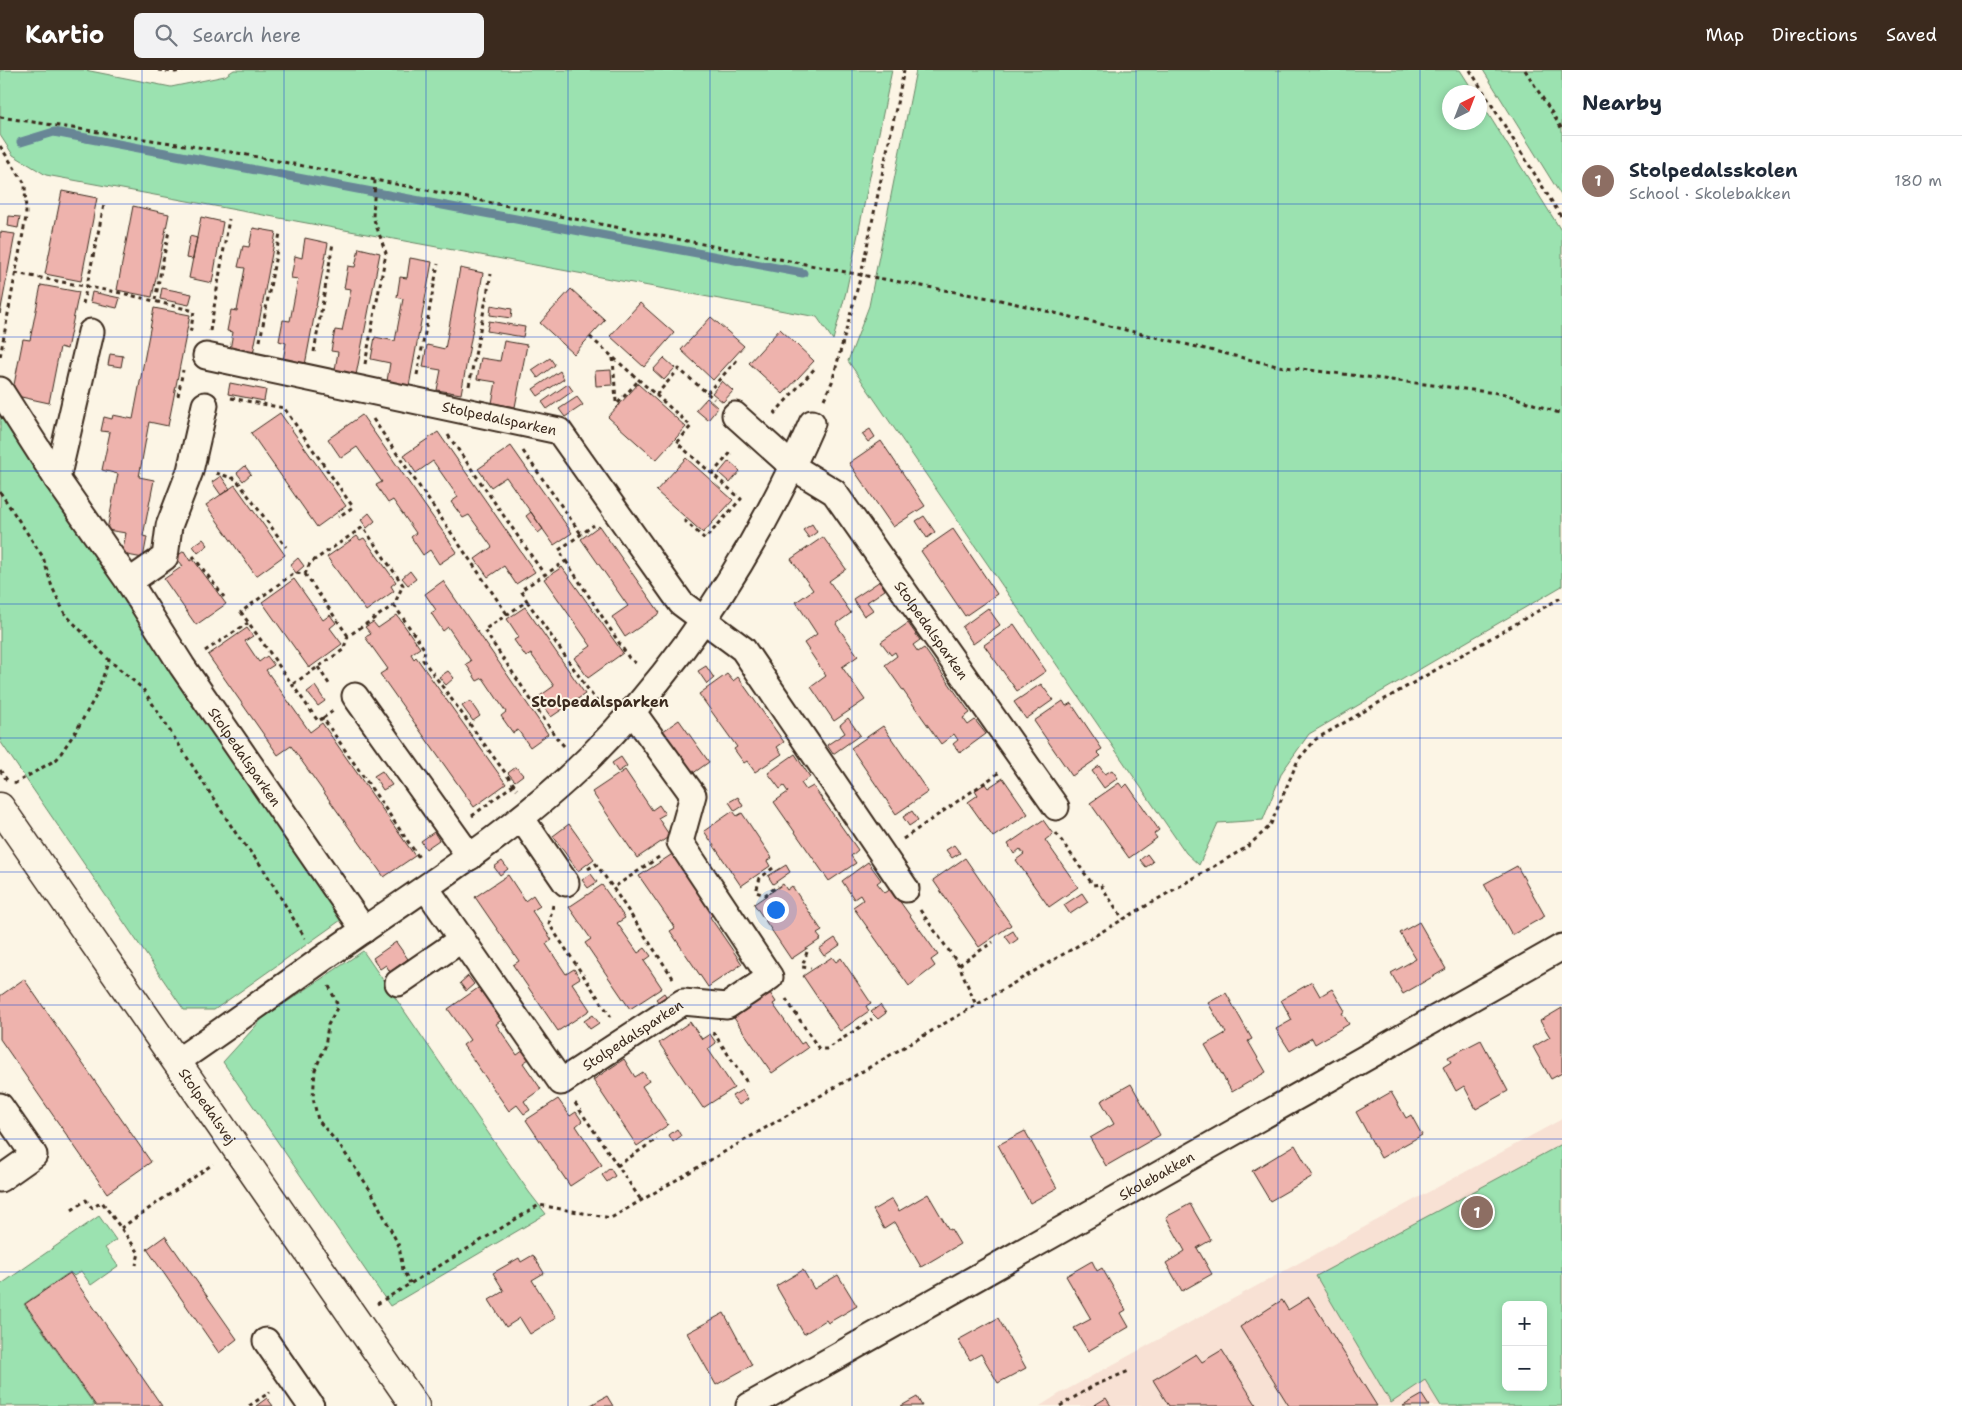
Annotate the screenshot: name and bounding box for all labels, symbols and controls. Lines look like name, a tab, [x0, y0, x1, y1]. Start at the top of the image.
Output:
search box	[134, 13, 484, 58]
text: Kartio	[25, 19, 104, 51]
icon: search	[152, 21, 180, 49]
text: Search here	[192, 23, 301, 48]
text: Map	[1706, 23, 1744, 47]
text: Directions	[1772, 23, 1858, 47]
text: Saved	[1886, 23, 1937, 47]
north arrow	[1442, 85, 1487, 130]
text: Nearby	[1582, 89, 1662, 117]
text: Stolpedalsskolen	[1629, 158, 1798, 183]
text: 1	[1594, 170, 1602, 191]
text: 180 m	[1894, 170, 1942, 191]
text: School · Skolebakken	[1629, 183, 1791, 204]
street label: Stolpedalsparken	[441, 397, 559, 439]
street label: Stolpedalsparken	[890, 577, 973, 683]
district label: Stolpedalsparken	[531, 692, 669, 712]
street label: Stolpedalsparken	[204, 704, 285, 810]
your location	[763, 897, 789, 923]
street label: Stolpedalsparken	[579, 995, 687, 1075]
street label: Stolpedalsvej	[175, 1065, 240, 1148]
street label: Skolebakken	[1116, 1147, 1198, 1204]
pin: 1	[1461, 1193, 1493, 1231]
map controls	[1502, 1301, 1547, 1391]
button: +	[1502, 1301, 1547, 1346]
button: −	[1502, 1346, 1547, 1391]

